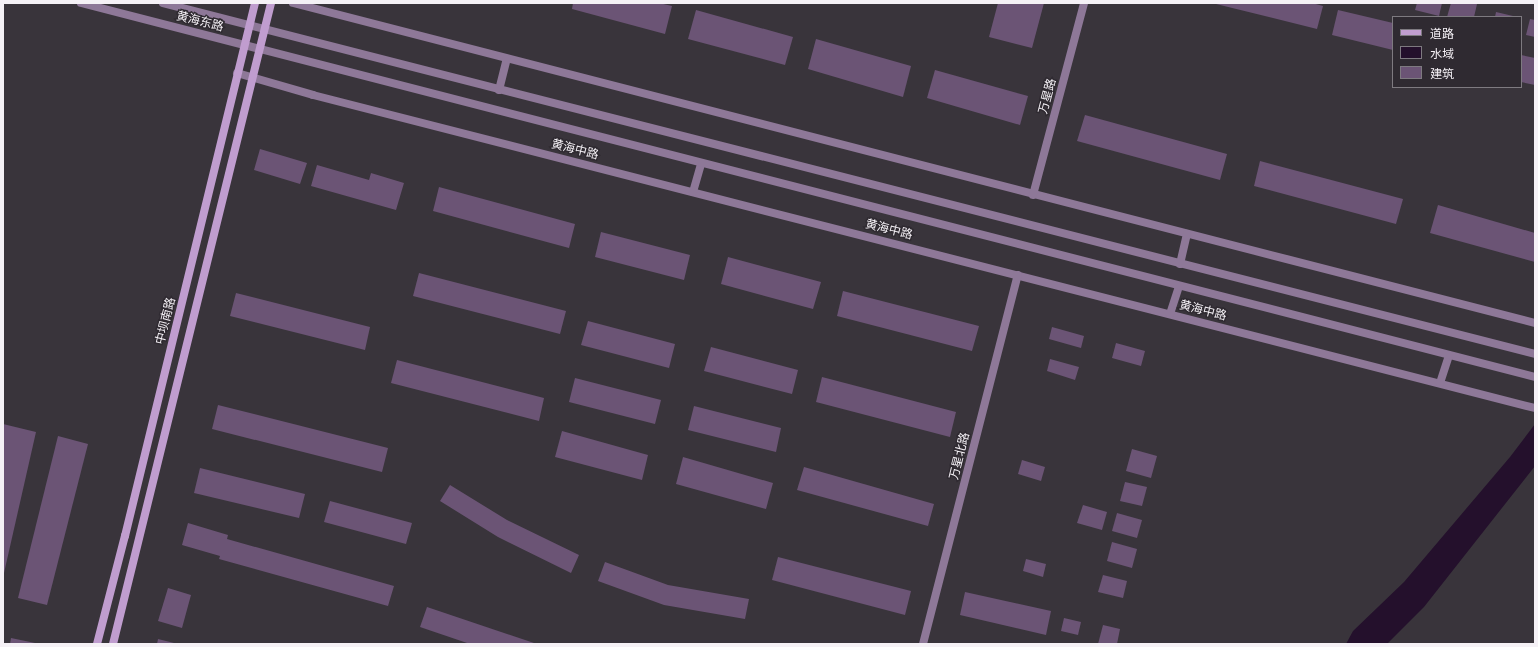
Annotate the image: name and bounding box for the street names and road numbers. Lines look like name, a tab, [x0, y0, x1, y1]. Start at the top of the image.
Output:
street label: 黄海东路	[175, 8, 225, 34]
street label: 万星路	[1035, 77, 1059, 115]
street label: 黄海中路	[550, 136, 600, 162]
street label: 黄海中路	[864, 216, 914, 242]
street label: 中坝南路	[152, 296, 178, 346]
street label: 黄海中路	[1178, 297, 1228, 323]
street label: 万星北路	[946, 431, 972, 481]

